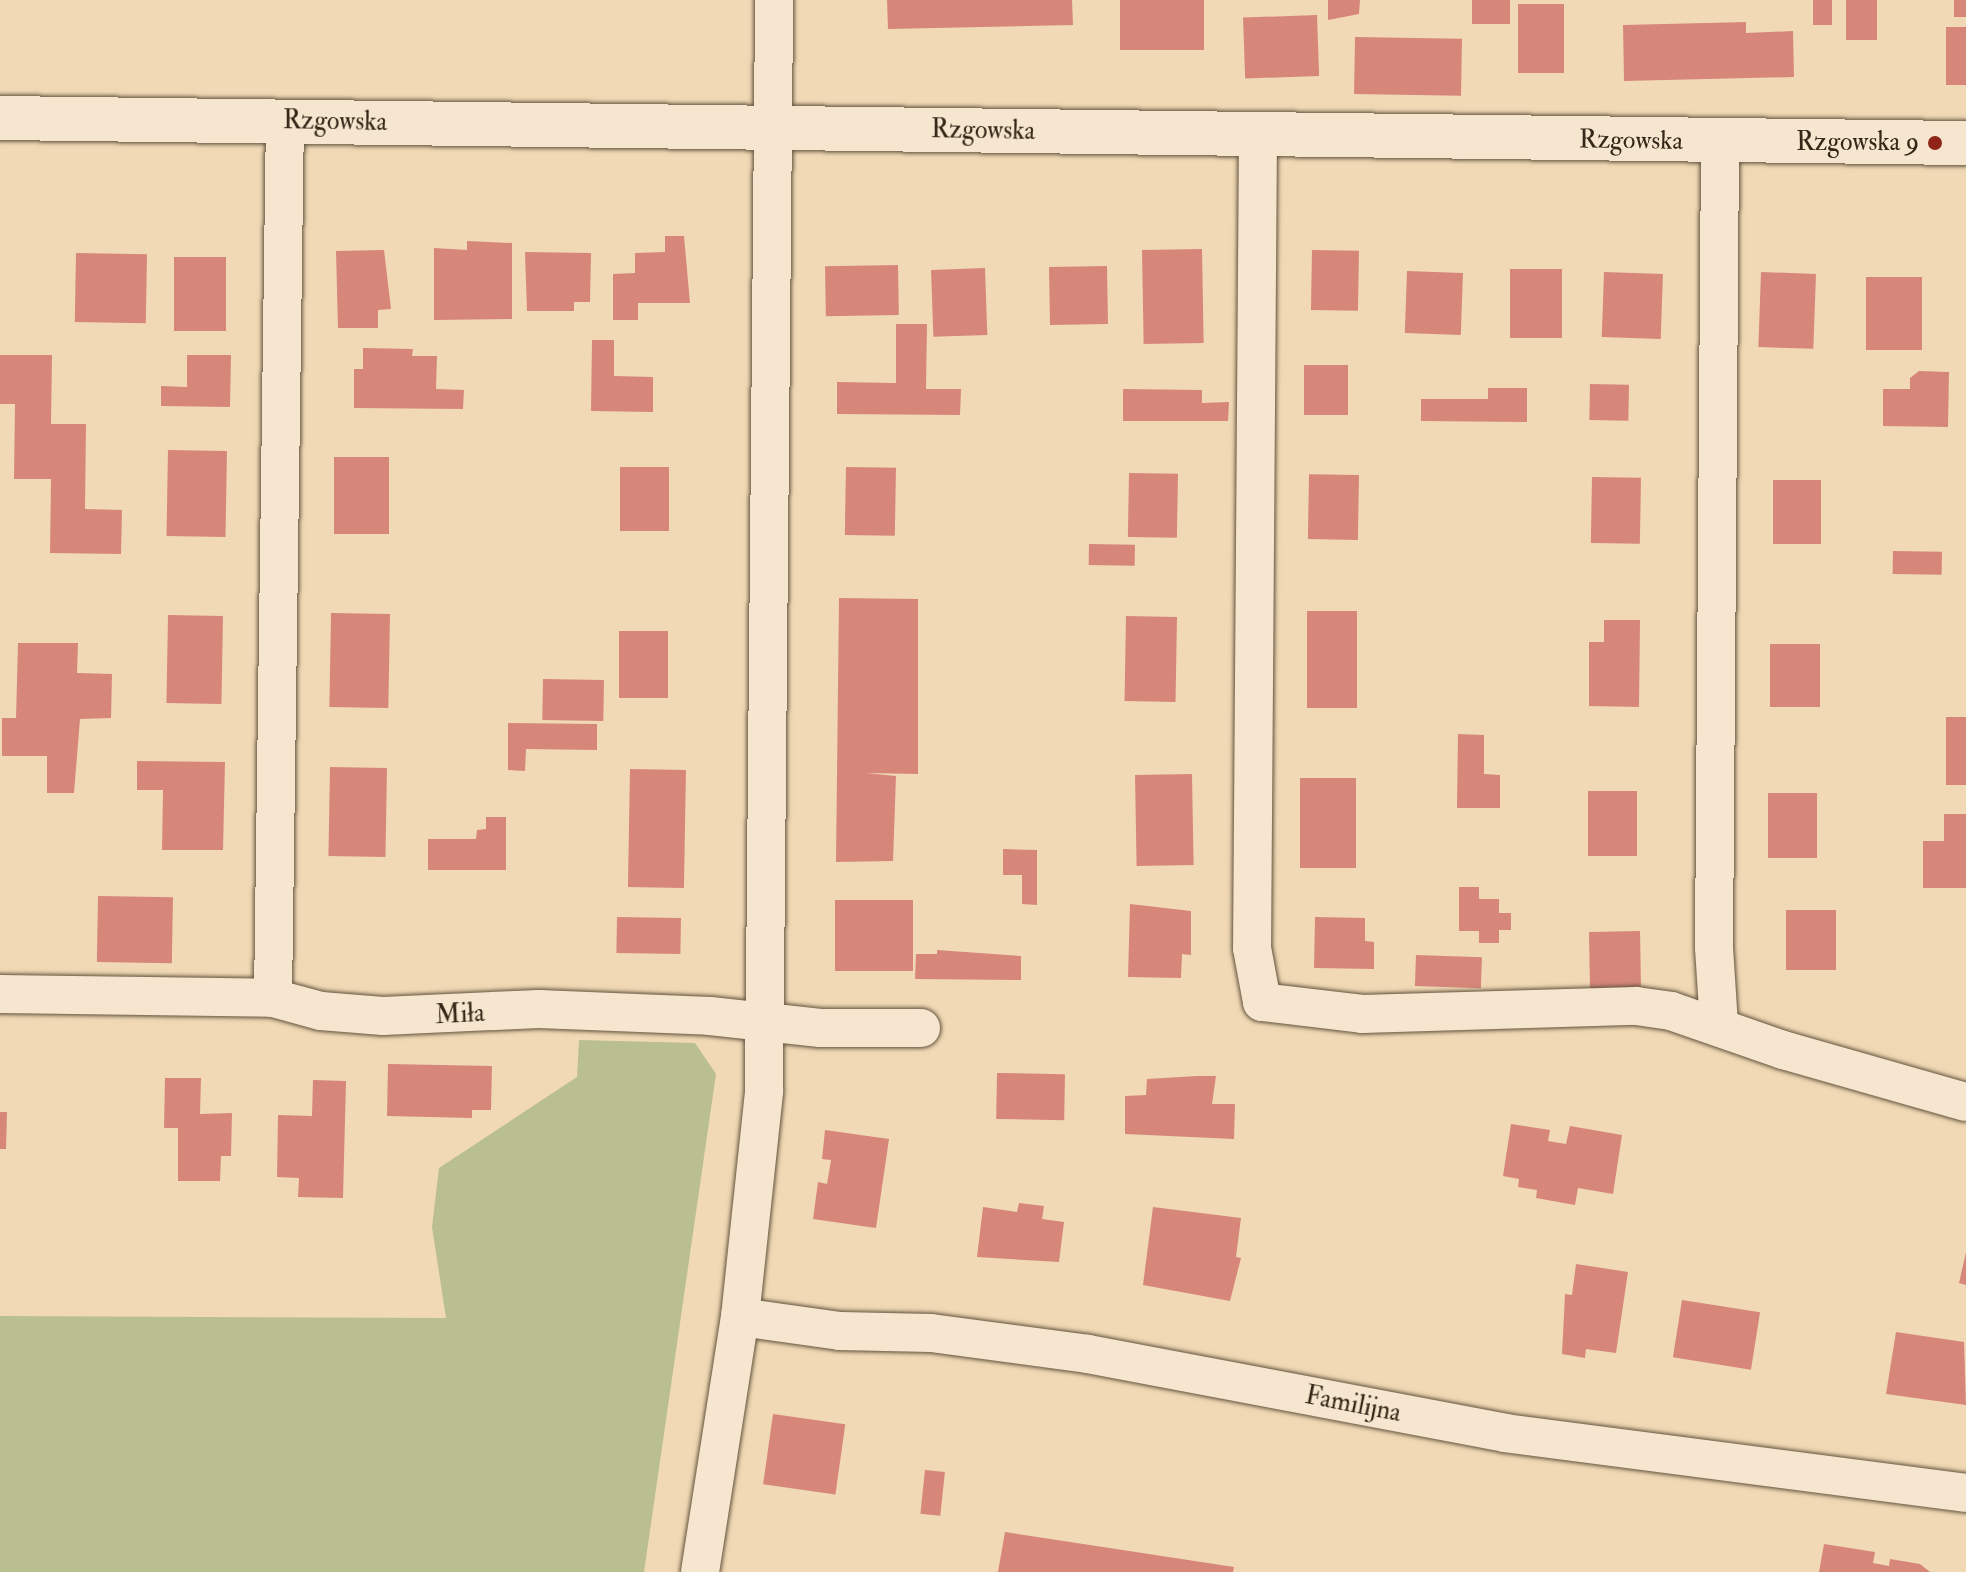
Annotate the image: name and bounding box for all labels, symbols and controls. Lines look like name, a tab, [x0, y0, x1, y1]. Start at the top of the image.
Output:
street label: Rzgowska	[283, 105, 387, 139]
street label: Rzgowska	[931, 114, 1035, 148]
street label: Rzgowska	[1579, 124, 1683, 158]
place label: Rzgowska 9	[1796, 127, 1919, 159]
marker: Rzgowska 9	[1926, 134, 1944, 152]
street label: Miła	[435, 998, 485, 1032]
street label: Familijna	[1302, 1380, 1404, 1430]

